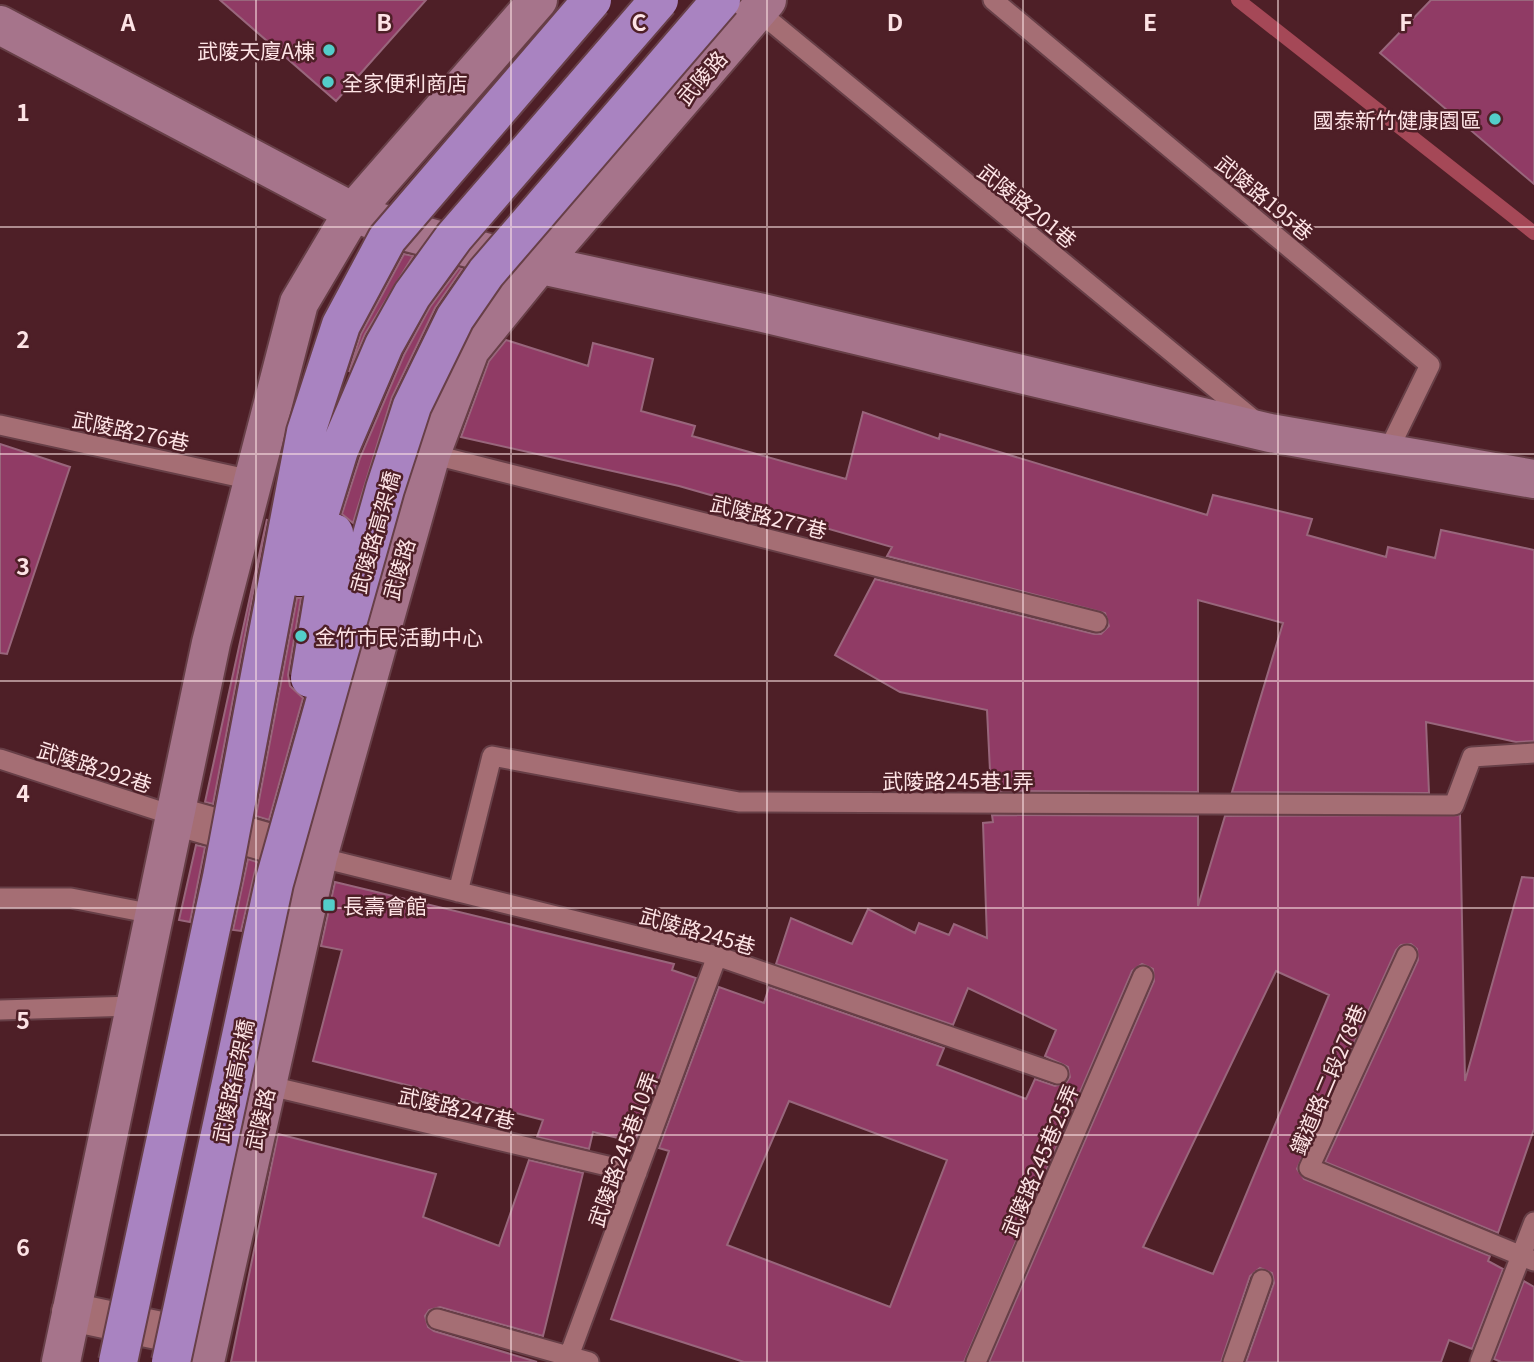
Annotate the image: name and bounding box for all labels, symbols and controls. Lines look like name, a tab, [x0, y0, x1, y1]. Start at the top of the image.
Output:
text: A	[120, 4, 136, 38]
text: B	[376, 4, 392, 38]
text: C	[631, 4, 647, 38]
text: D	[887, 4, 903, 38]
text: E	[1143, 4, 1157, 38]
text: F	[1399, 4, 1413, 38]
place label: 武陵天廈A棟	[197, 35, 315, 65]
marker: 武陵天廈A棟	[321, 42, 337, 58]
street label: 武陵路	[669, 43, 733, 111]
place label: 全家便利商店	[342, 67, 468, 97]
marker: 全家便利商店	[320, 74, 336, 90]
text: 1	[16, 94, 30, 128]
place label: 國泰新竹健康園區	[1313, 104, 1481, 134]
marker: 國泰新竹健康園區	[1487, 111, 1503, 127]
street label: 武陵路195巷	[1210, 147, 1320, 247]
street label: 武陵路201巷	[972, 156, 1084, 254]
text: 2	[16, 321, 30, 355]
street label: 武陵路276巷	[70, 403, 192, 457]
street label: 武陵路高架橋	[345, 468, 403, 596]
street label: 武陵路277巷	[708, 487, 830, 545]
street label: 武陵路	[377, 535, 419, 603]
text: 3	[16, 548, 30, 582]
place label: 金竹市民活動中心	[315, 621, 483, 651]
marker: 金竹市民活動中心	[293, 628, 309, 644]
street label: 武陵路292巷	[34, 733, 156, 799]
street label: 武陵路245巷1弄	[882, 765, 1034, 795]
text: 4	[16, 775, 30, 809]
place label: 長壽會館	[343, 890, 427, 920]
marker: 長壽會館	[321, 897, 337, 913]
street label: 武陵路245巷	[637, 899, 759, 961]
street label: 鐵道路二段278巷	[1282, 999, 1372, 1159]
text: 5	[16, 1002, 30, 1036]
street label: 武陵路高架橋	[204, 1016, 260, 1146]
street label: 武陵路245巷10弄	[580, 1067, 664, 1231]
street label: 武陵路247巷	[396, 1079, 518, 1135]
street label: 武陵路245巷25弄	[993, 1079, 1085, 1241]
street label: 武陵路	[237, 1085, 281, 1153]
text: 6	[16, 1229, 30, 1263]

